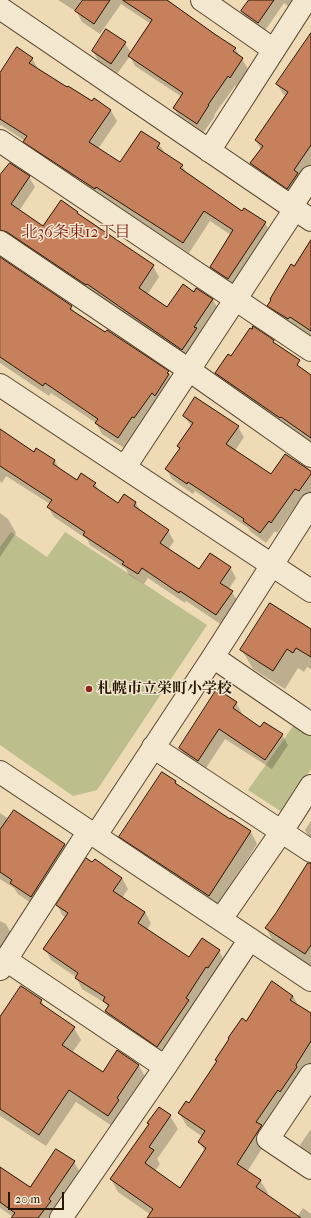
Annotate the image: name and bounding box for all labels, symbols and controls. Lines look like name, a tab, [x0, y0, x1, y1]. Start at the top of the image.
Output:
district label: 北36条東12丁目	[21, 223, 131, 243]
place label: 札幌市立栄町小学校	[97, 680, 232, 698]
marker: 札幌市立栄町小学校	[84, 684, 94, 694]
scale bar	[10, 1184, 66, 1210]
text: 20 m	[15, 1192, 40, 1206]

